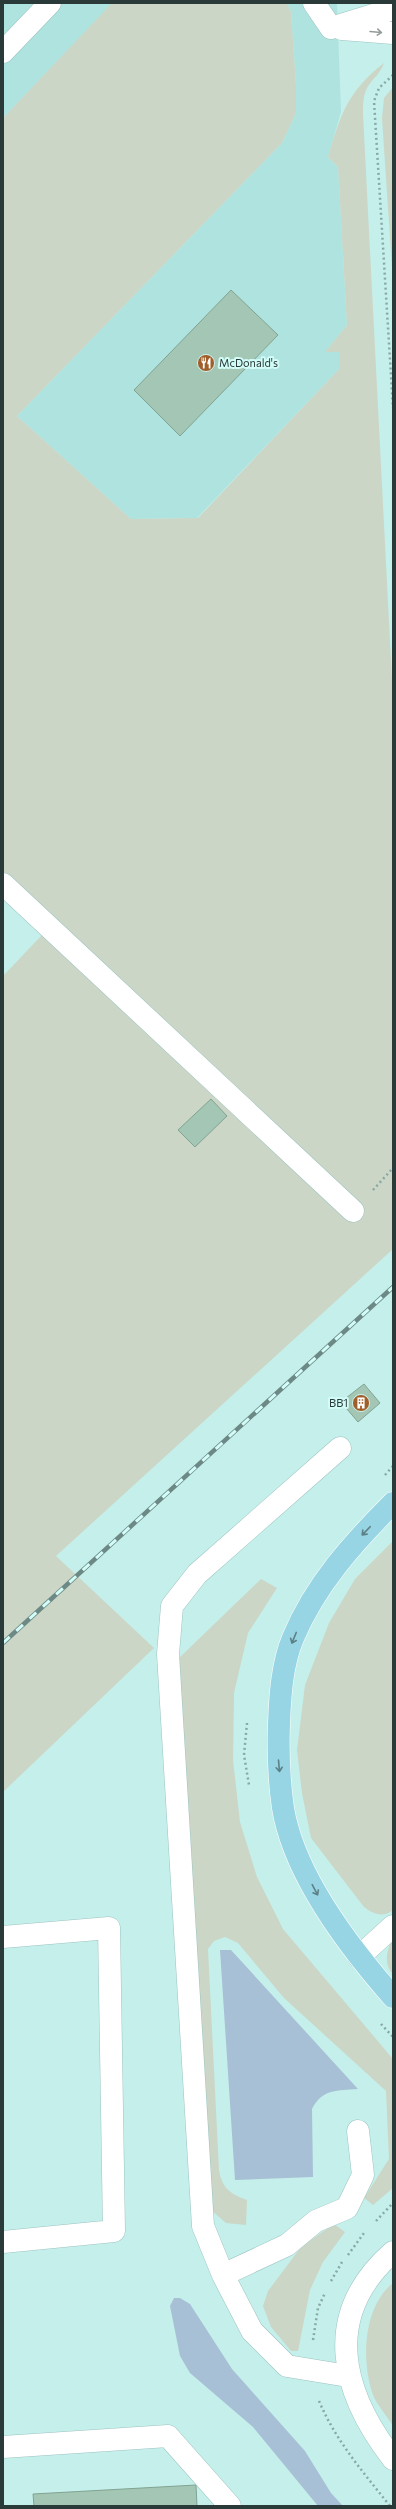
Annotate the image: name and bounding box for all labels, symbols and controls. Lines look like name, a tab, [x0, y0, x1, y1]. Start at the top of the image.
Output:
one-way arrow	[369, 28, 382, 36]
restaurant icon: McDonald's	[196, 353, 216, 373]
place label: McDonald's	[219, 356, 278, 369]
building icon: BB1	[351, 1393, 371, 1413]
place label: BB1	[329, 1396, 348, 1409]
one-way arrow	[361, 1526, 371, 1536]
one-way arrow	[289, 1632, 297, 1644]
one-way arrow	[276, 1759, 283, 1772]
one-way arrow	[312, 1883, 320, 1895]

